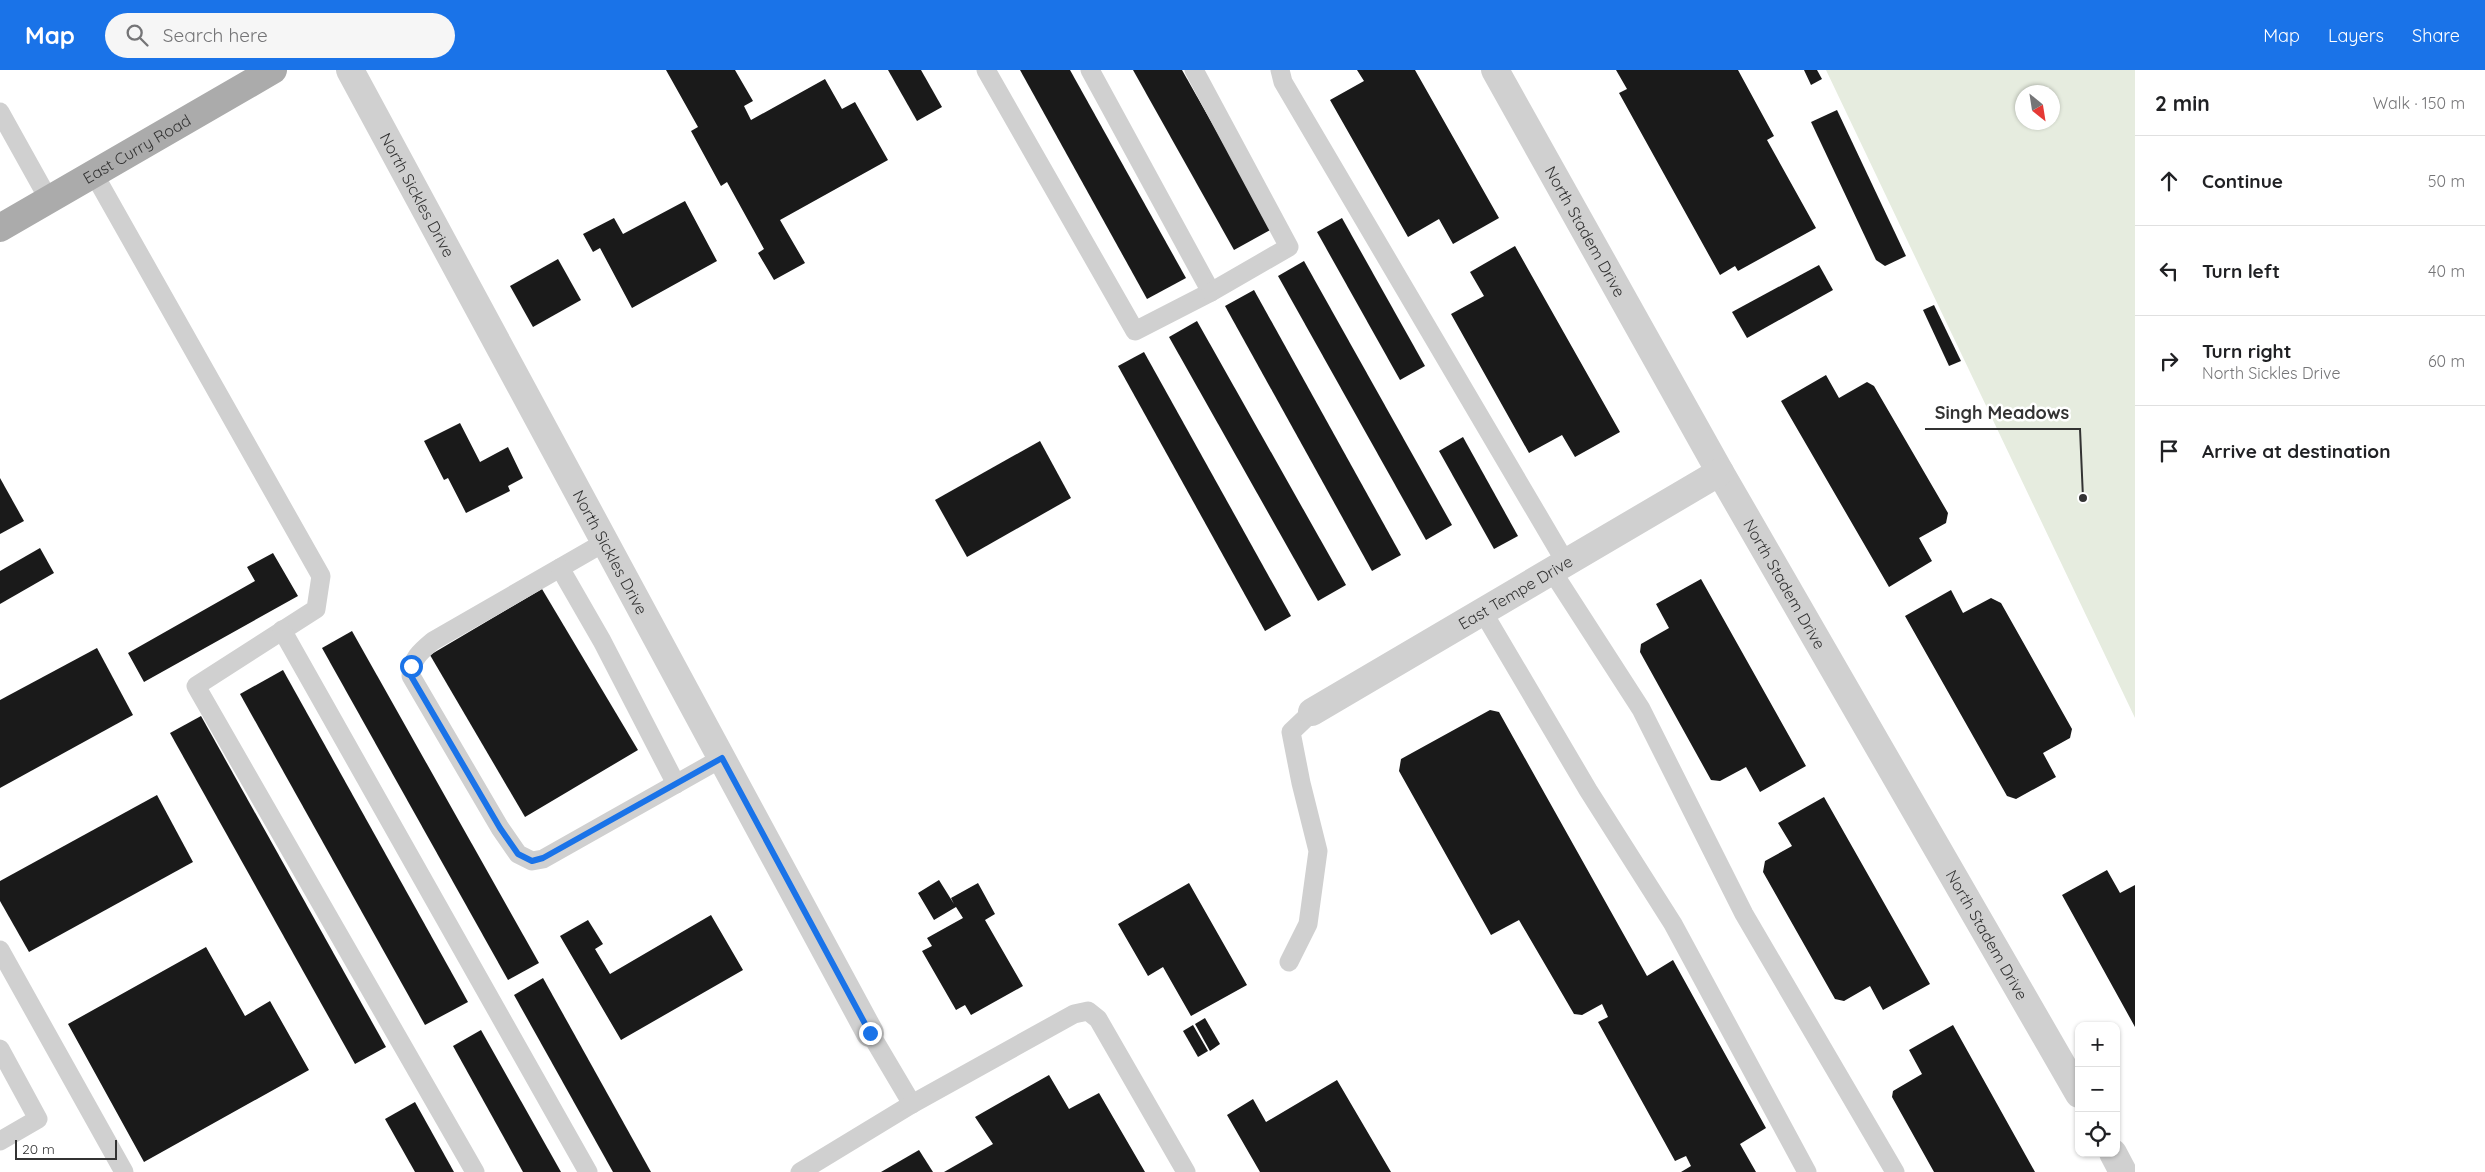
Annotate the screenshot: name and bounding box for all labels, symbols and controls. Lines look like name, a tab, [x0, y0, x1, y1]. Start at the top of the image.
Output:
search box	[105, 13, 455, 58]
text: Map	[25, 20, 75, 50]
icon: search	[123, 21, 151, 49]
text: Search here	[163, 23, 268, 47]
text: Map	[2263, 24, 2300, 47]
text: Layers	[2328, 24, 2384, 47]
text: Share	[2412, 24, 2460, 47]
north arrow	[2015, 85, 2060, 130]
text: 2 min	[2155, 90, 2210, 116]
text: Walk · 150 m	[2373, 93, 2465, 113]
street label: East Curry Road	[79, 110, 194, 188]
street label: North Sickles Drive	[376, 129, 459, 261]
street label: North Stadem Drive	[1541, 162, 1630, 300]
icon: ahead	[2155, 167, 2183, 195]
text: Continue	[2202, 169, 2283, 193]
text: 50 m	[2428, 171, 2465, 191]
icon: left	[2155, 257, 2183, 285]
text: Turn left	[2202, 259, 2280, 283]
text: 40 m	[2428, 261, 2465, 281]
text: Turn right	[2202, 339, 2291, 363]
icon: right	[2155, 347, 2183, 375]
text: 60 m	[2428, 351, 2465, 371]
text: North Sickles Drive	[2202, 363, 2340, 383]
callout: Singh Meadows	[1925, 396, 2080, 429]
text: Singh Meadows	[1935, 401, 2070, 424]
icon: arrive	[2155, 437, 2183, 465]
text: Arrive at destination	[2202, 439, 2391, 463]
street label: North Sickles Drive	[569, 486, 652, 618]
street label: North Stadem Drive	[1739, 515, 1830, 653]
street label: East Tempe Drive	[1455, 551, 1576, 634]
route start	[400, 655, 423, 678]
street label: North Stadem Drive	[1942, 866, 2032, 1003]
route end	[859, 1022, 882, 1045]
map controls	[2075, 1022, 2120, 1157]
button: +	[2075, 1022, 2120, 1067]
button: −	[2075, 1067, 2120, 1112]
button: locate	[2075, 1112, 2120, 1157]
scale bar	[15, 1137, 118, 1160]
text: 20 m	[22, 1140, 55, 1158]

